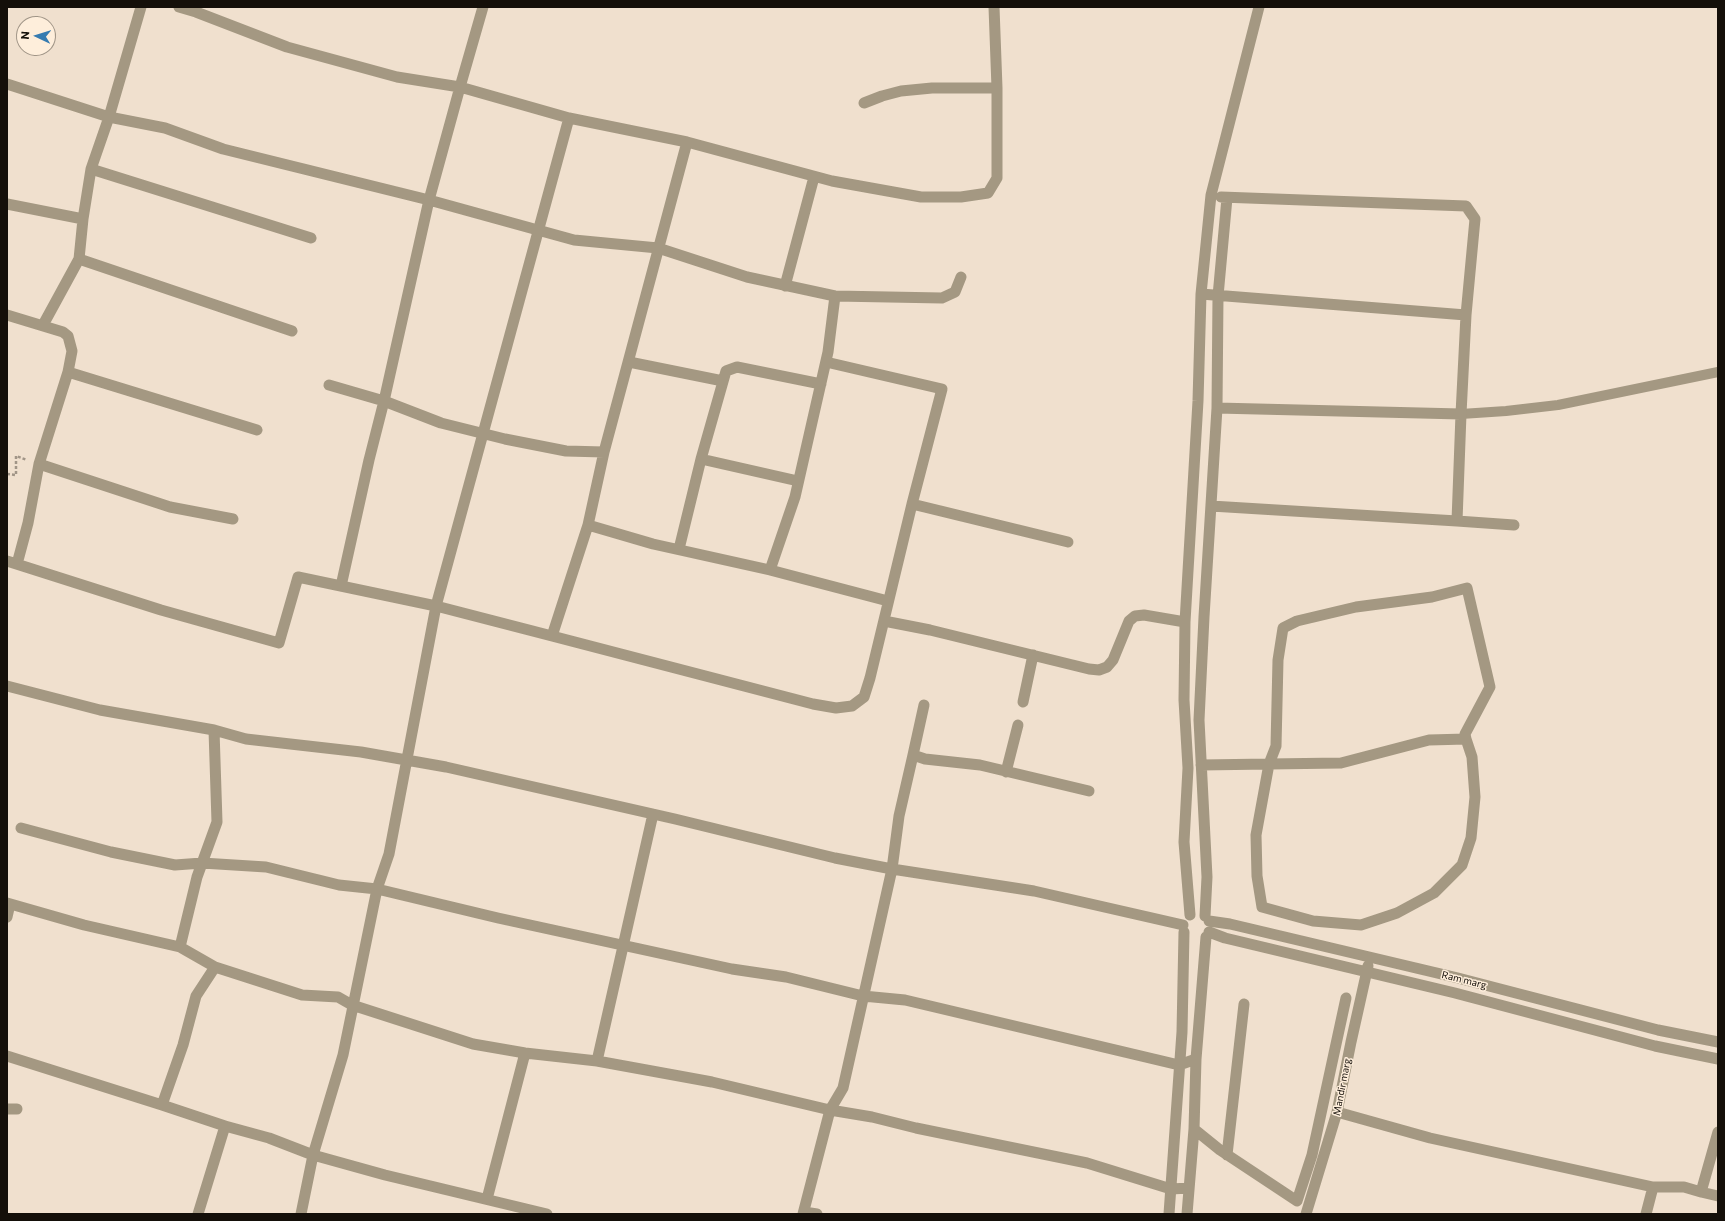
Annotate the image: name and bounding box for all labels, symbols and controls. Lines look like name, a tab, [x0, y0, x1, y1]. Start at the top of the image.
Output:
north arrow	[16, 16, 56, 56]
text: N	[18, 31, 31, 40]
street label: Ram marg	[1440, 969, 1488, 991]
street label: Mandir marg	[1331, 1057, 1353, 1117]

